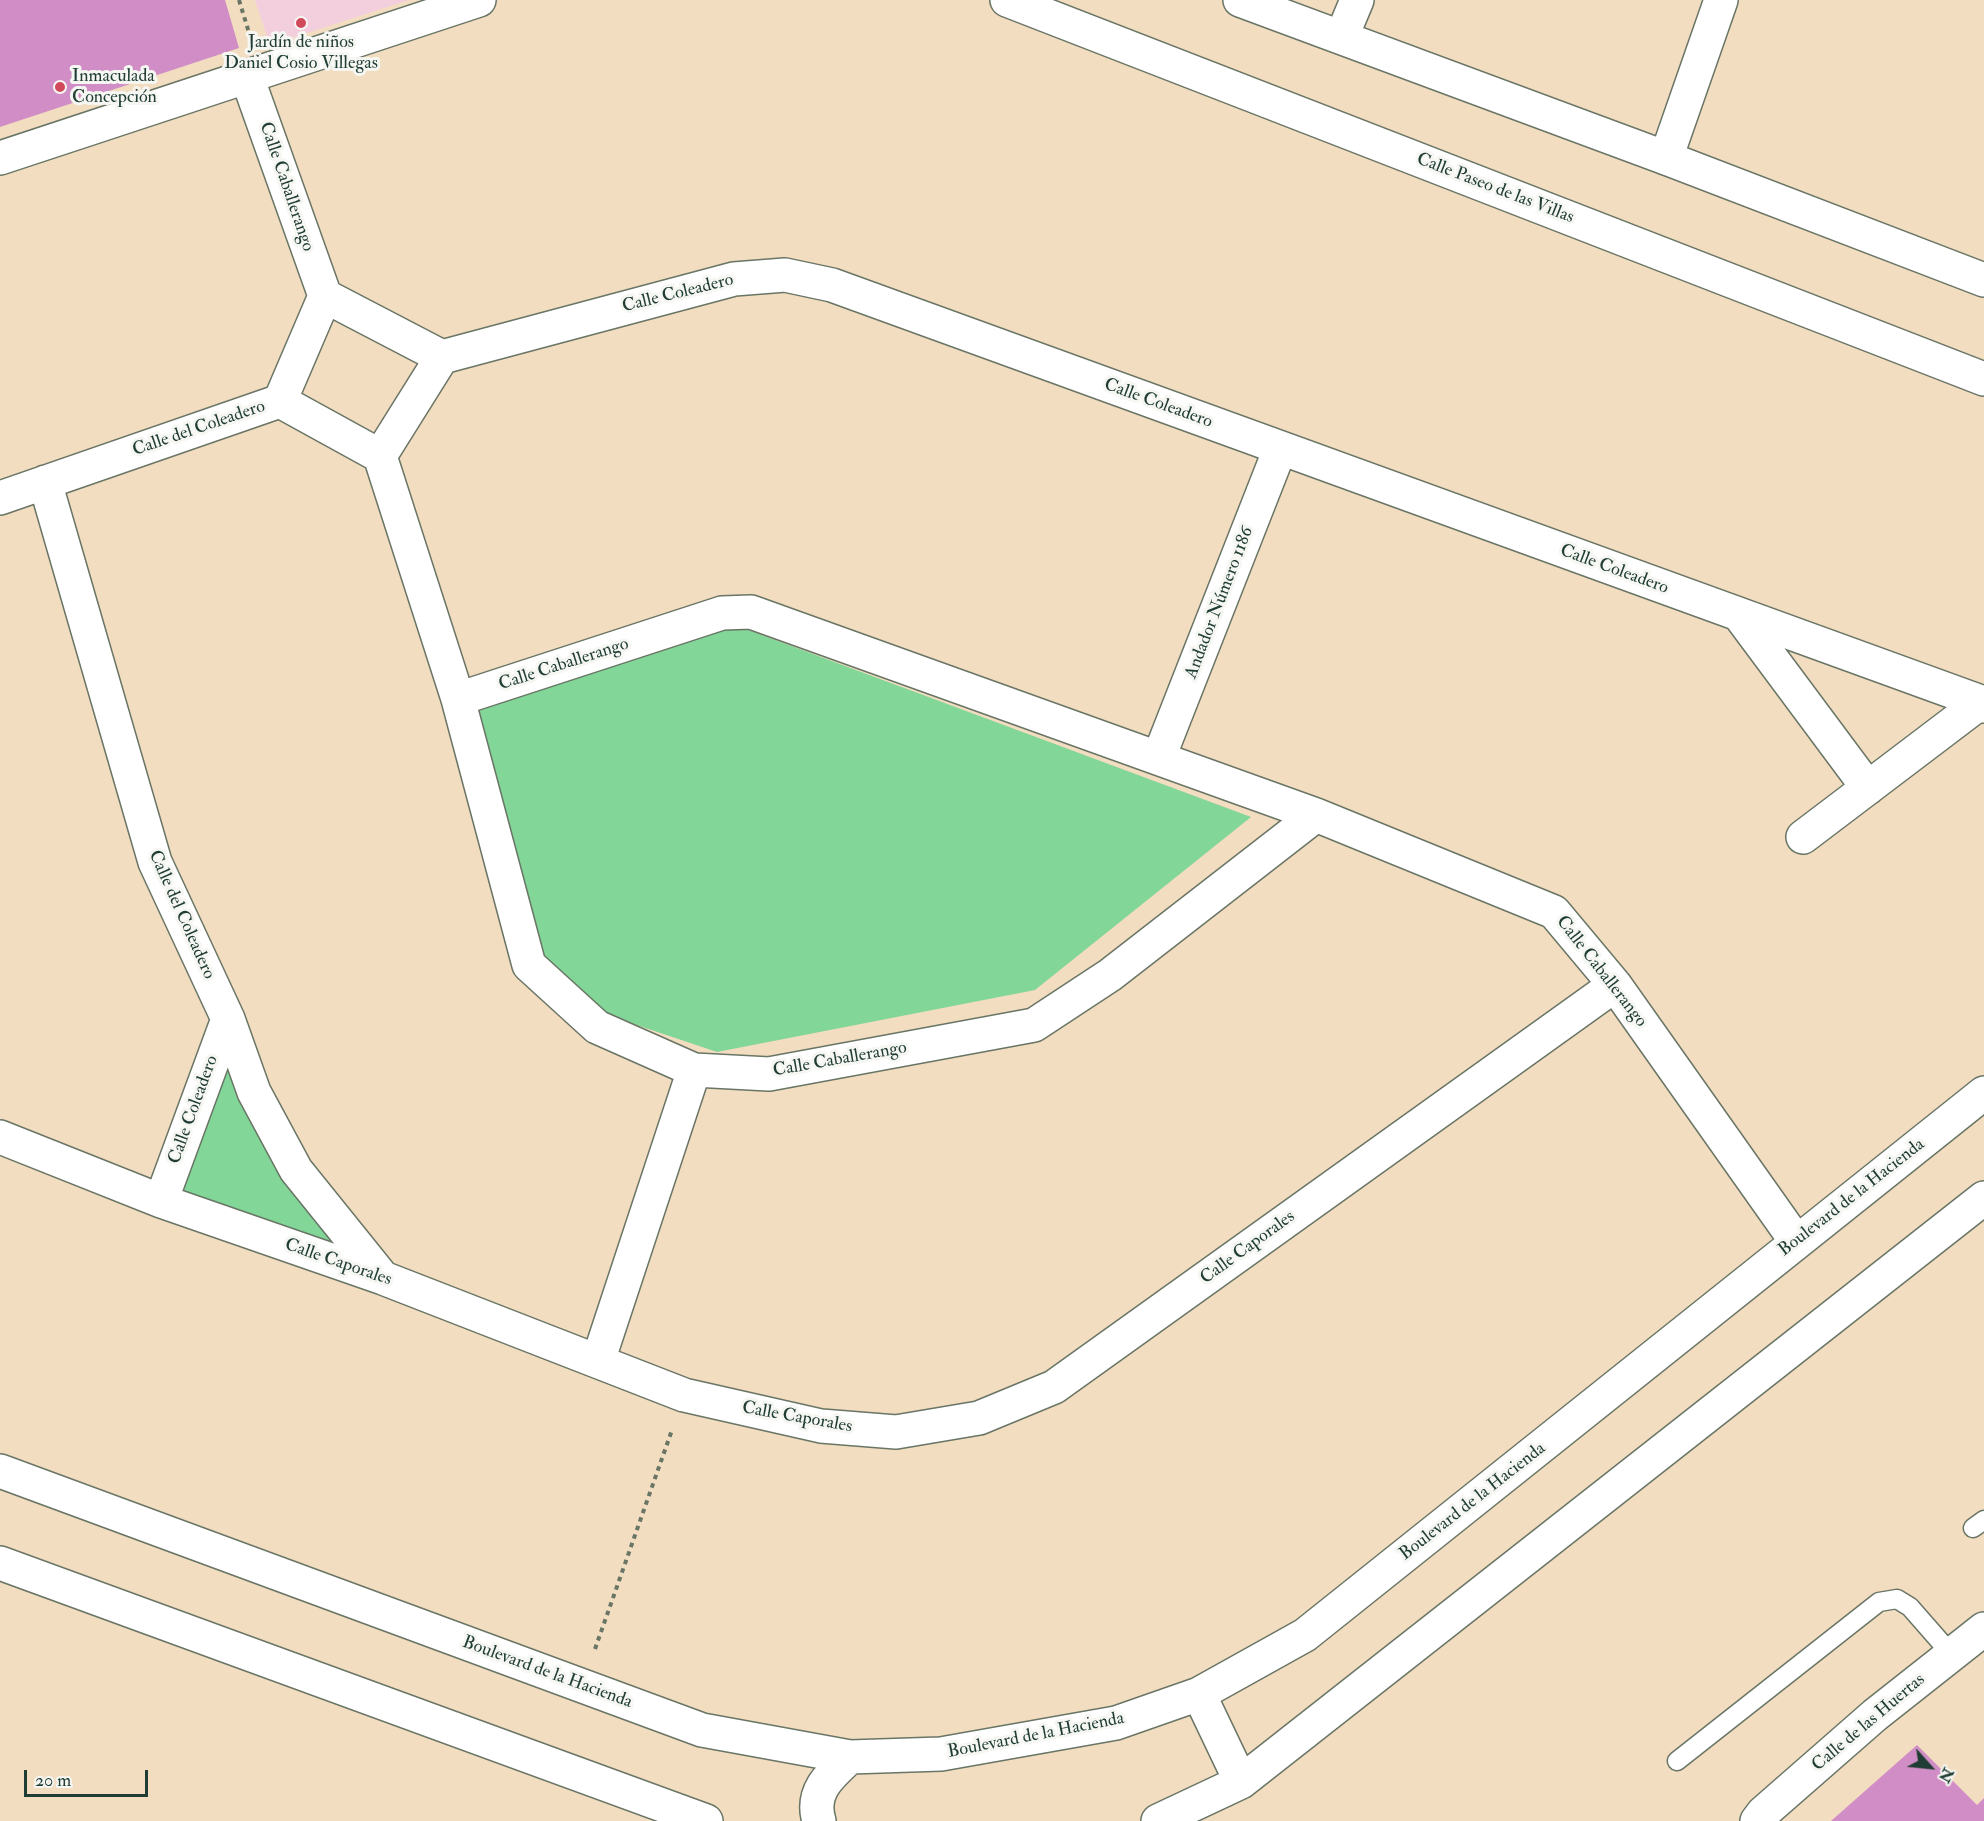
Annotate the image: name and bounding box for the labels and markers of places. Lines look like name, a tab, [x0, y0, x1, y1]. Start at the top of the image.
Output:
marker: Jardín de niños Daniel Cosio Villegas	[294, 16, 308, 30]
place label: Jardín de niños Daniel Cosio Villegas	[224, 32, 378, 74]
place label: Inmaculada Concepción	[72, 66, 157, 109]
marker: Inmaculada Concepción	[53, 80, 67, 94]

